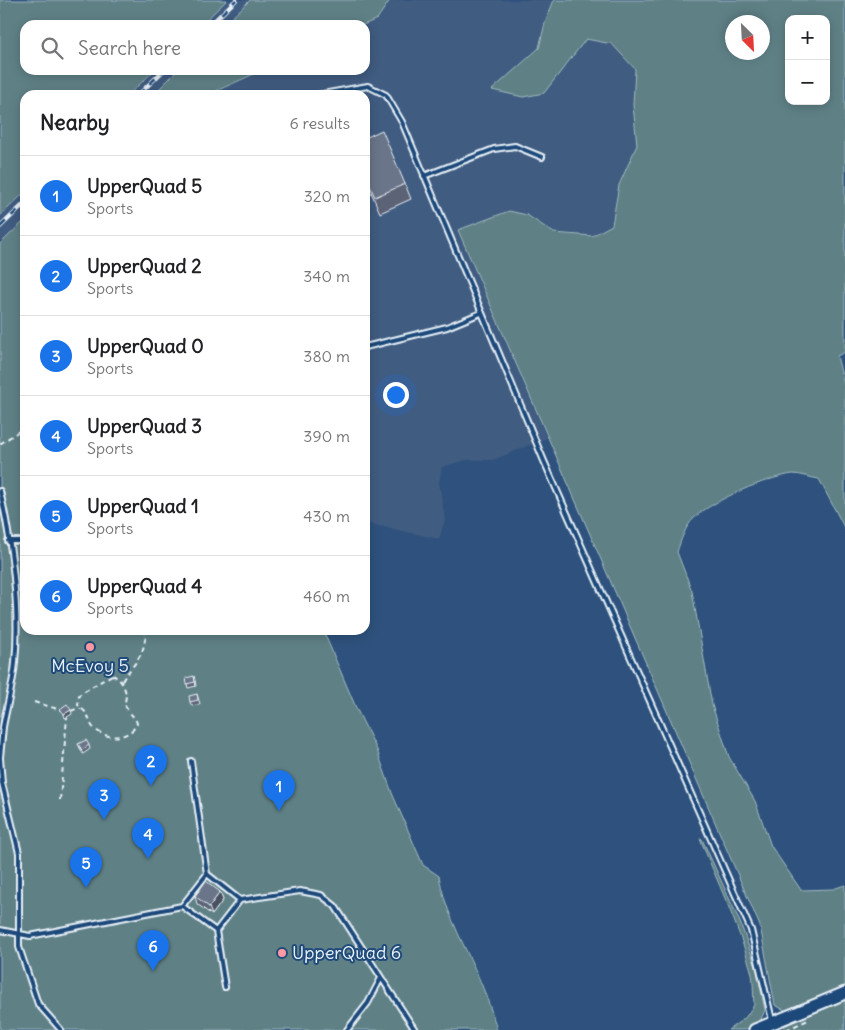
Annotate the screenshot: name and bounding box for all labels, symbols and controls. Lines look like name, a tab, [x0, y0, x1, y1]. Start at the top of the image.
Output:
north arrow	[725, 15, 770, 60]
map controls	[785, 15, 830, 105]
button: +	[785, 15, 830, 60]
search box	[20, 20, 370, 75]
icon: search	[38, 34, 66, 62]
text: Search here	[78, 36, 181, 60]
button: −	[785, 60, 830, 105]
text: Nearby	[40, 109, 110, 136]
text: 6 results	[289, 113, 350, 133]
text: UpperQuad 5	[87, 174, 202, 198]
text: 1	[53, 186, 59, 206]
text: 320 m	[304, 186, 350, 206]
text: Sports	[87, 198, 133, 218]
text: UpperQuad 2	[87, 254, 202, 278]
text: 2	[52, 266, 60, 286]
text: 340 m	[303, 266, 350, 286]
text: Sports	[87, 278, 133, 298]
text: UpperQuad 0	[87, 334, 204, 358]
text: 3	[51, 346, 61, 366]
text: 380 m	[303, 346, 350, 366]
text: Sports	[87, 358, 133, 378]
your location	[383, 382, 409, 408]
text: UpperQuad 3	[87, 414, 202, 438]
text: 4	[51, 426, 61, 446]
text: 390 m	[303, 426, 350, 446]
text: Sports	[87, 438, 133, 458]
text: UpperQuad 1	[87, 494, 199, 518]
text: 5	[51, 506, 61, 526]
text: 430 m	[303, 506, 350, 526]
text: Sports	[87, 518, 133, 538]
text: UpperQuad 4	[87, 574, 202, 598]
text: 6	[51, 586, 61, 606]
text: 460 m	[303, 586, 350, 606]
text: Sports	[87, 598, 133, 618]
marker: McEvoy 5	[84, 641, 96, 653]
place label: McEvoy 5	[51, 654, 129, 677]
pin: 2	[135, 745, 167, 786]
pin: 1	[263, 770, 295, 811]
pin: 3	[88, 779, 120, 820]
pin: 4	[132, 818, 164, 859]
pin: 5	[70, 847, 102, 888]
pin: 6	[137, 930, 169, 971]
place label: UpperQuad 6	[292, 941, 401, 964]
marker: UpperQuad 6	[276, 947, 288, 959]

